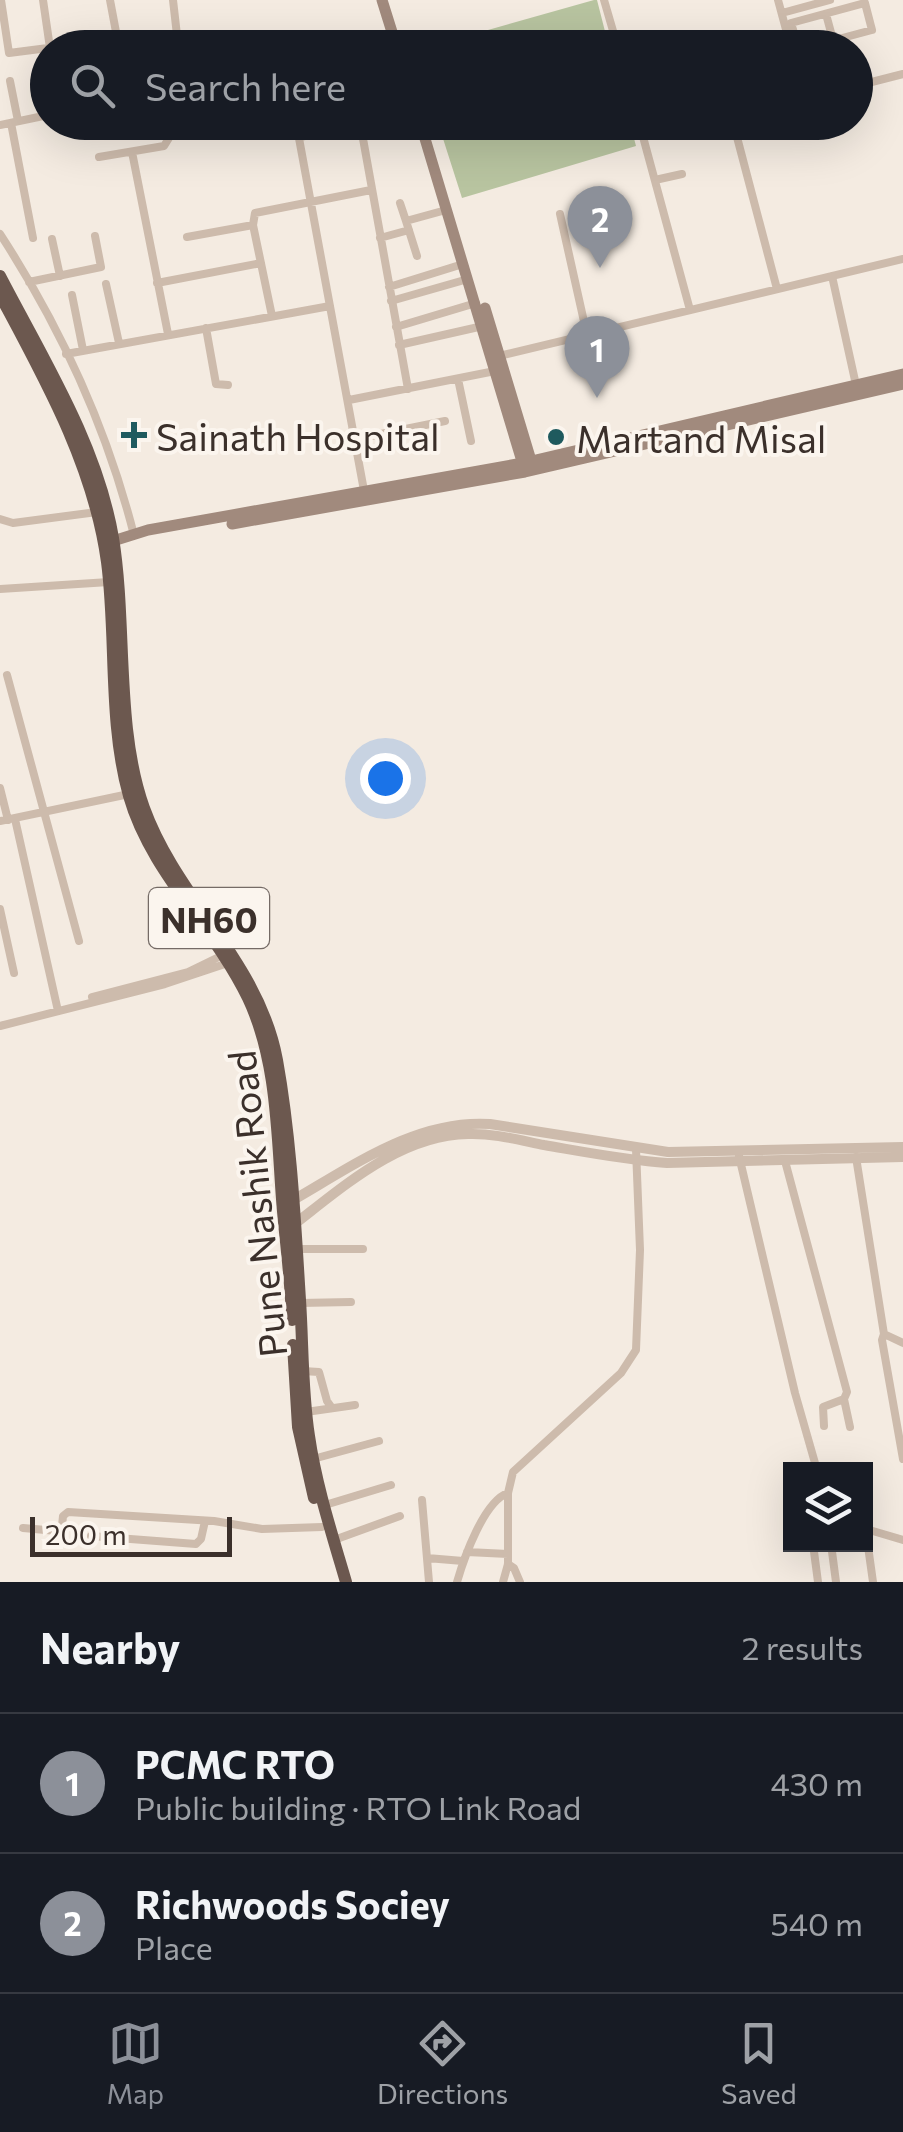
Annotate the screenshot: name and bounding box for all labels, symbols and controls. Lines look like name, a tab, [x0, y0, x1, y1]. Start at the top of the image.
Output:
search box	[30, 30, 873, 140]
icon: search	[65, 58, 120, 113]
text: Search here	[145, 62, 346, 109]
pin: 2	[568, 186, 632, 268]
pin: 1	[564, 316, 630, 398]
place label: Sainath Hospital	[156, 412, 440, 459]
place label: Martand Misal	[576, 414, 826, 461]
marker: Sainath Hospital	[121, 422, 147, 448]
marker: Martand Misal	[545, 426, 567, 448]
your location	[360, 753, 411, 804]
road number: NH60	[149, 888, 269, 948]
street label: Pune Nashik Road	[217, 1048, 295, 1360]
map controls	[783, 1462, 873, 1552]
button: layers	[783, 1462, 873, 1552]
scale bar	[30, 1512, 232, 1556]
text: 200 m	[45, 1517, 127, 1551]
text: Nearby	[40, 1621, 180, 1673]
text: 2 results	[742, 1627, 863, 1667]
text: PCMC RTO	[135, 1740, 335, 1787]
text: 1	[65, 1763, 80, 1803]
text: 430 m	[771, 1763, 863, 1803]
text: Public building · RTO Link Road	[135, 1787, 581, 1827]
text: Richwoods Sociey	[135, 1880, 450, 1927]
text: 2	[63, 1903, 82, 1943]
text: 540 m	[770, 1903, 863, 1943]
text: Place	[135, 1927, 213, 1967]
tab: Map	[106, 2016, 164, 2110]
tab: Directions	[377, 2016, 508, 2110]
tab: Saved	[721, 2016, 797, 2110]

